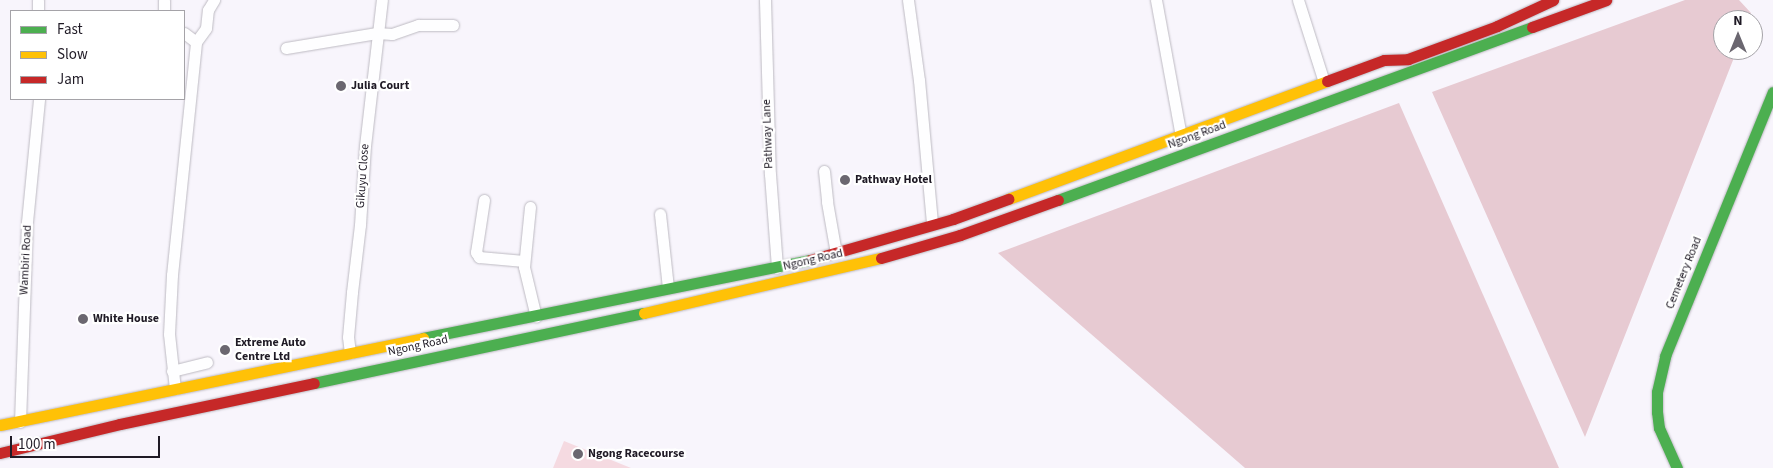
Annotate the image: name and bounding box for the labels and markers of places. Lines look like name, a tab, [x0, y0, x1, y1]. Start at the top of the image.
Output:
place label: Julia Court	[351, 79, 409, 93]
marker: Julia Court	[335, 80, 347, 92]
place label: Pathway Hotel	[855, 173, 932, 187]
marker: Pathway Hotel	[839, 174, 851, 186]
place label: White House	[93, 312, 159, 326]
marker: White House	[77, 313, 89, 325]
place label: Extreme Auto Centre Ltd	[235, 336, 306, 364]
marker: Extreme Auto Centre Ltd	[219, 344, 231, 356]
place label: Ngong Racecourse	[588, 447, 685, 461]
marker: Ngong Racecourse	[572, 448, 584, 460]

